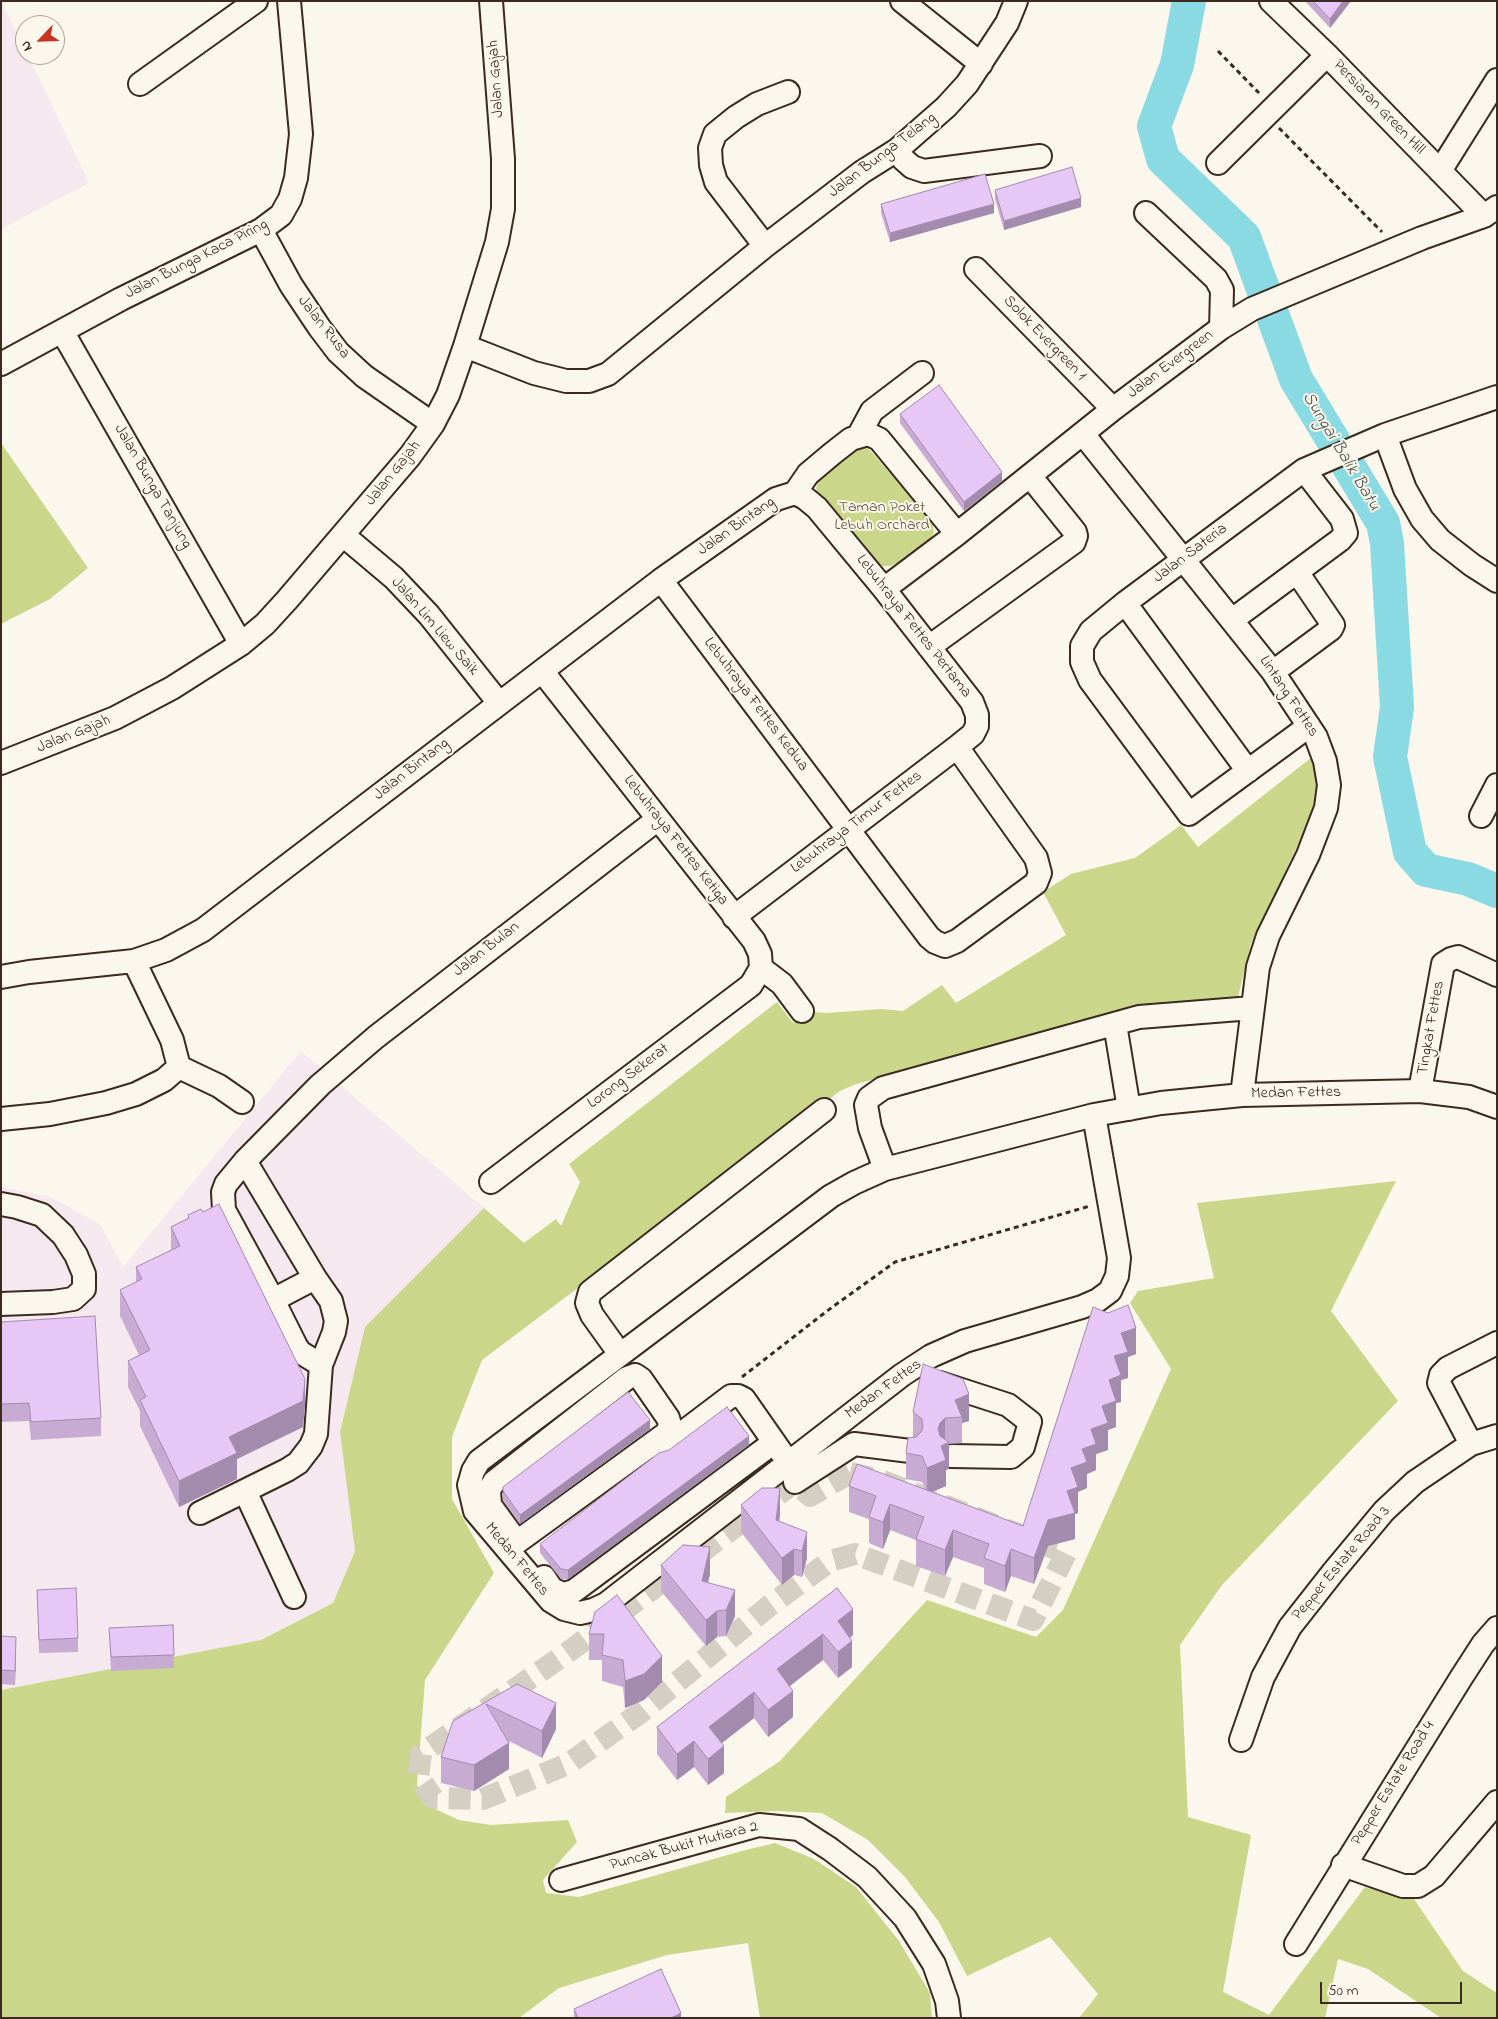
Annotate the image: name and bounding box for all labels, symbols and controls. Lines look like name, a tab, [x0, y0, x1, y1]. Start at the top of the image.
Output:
north arrow	[15, 15, 65, 65]
text: N	[15, 37, 38, 54]
street label: Jalan Gajah	[485, 40, 509, 118]
street label: Persiaran Green Hill	[1328, 57, 1428, 159]
street label: Jalan Bunga Telang	[825, 109, 941, 203]
street label: Jalan Bunga Kaca Piring	[122, 216, 272, 304]
street label: Solok Evergreen 1	[998, 292, 1090, 386]
street label: Jalan Rusa	[293, 293, 353, 363]
street label: Jalan Evergreen	[1124, 326, 1218, 404]
water label: Sungai Balik Batu	[1296, 389, 1384, 515]
street label: Jalan Bunga Tanjung	[109, 421, 195, 553]
street label: Jalan Gajah	[362, 438, 426, 510]
street label: Jalan Bintang	[695, 493, 779, 561]
park label: Taman Poket Lebuh Orchard	[834, 498, 930, 536]
street label: Jalan Sateria	[1150, 520, 1232, 588]
street label: Lebuhraya Fettes Pertama	[851, 552, 975, 702]
street label: Jalan Lim Liew Saik	[386, 574, 482, 680]
street label: Lebuhraya Fettes Kedua	[698, 634, 812, 776]
street label: Lintang Fettes	[1254, 653, 1322, 741]
street label: Jalan Gajah	[34, 712, 114, 758]
street label: Jalan Bintang	[371, 735, 453, 805]
street label: Lebuhraya Timur Fettes	[788, 767, 926, 879]
street label: Lebuhraya Fettes Ketiga	[618, 772, 732, 910]
street label: Jalan Bulan	[450, 918, 524, 982]
street label: Tingkat Fettes	[1414, 979, 1450, 1077]
street label: Lorong Sekerat	[584, 1040, 674, 1114]
street label: Medan Fettes	[1251, 1084, 1341, 1104]
street label: Medan Fettes	[842, 1356, 926, 1424]
street label: Pepper Estate Road 3	[1289, 1503, 1395, 1625]
street label: Medan Fettes	[480, 1519, 552, 1601]
street label: Pepper Estate Road 4	[1348, 1718, 1440, 1850]
street label: Puncak Bukit Mutiara 2	[608, 1818, 760, 1876]
scale bar	[1323, 1972, 1466, 2004]
text: 50 m	[1328, 1980, 1358, 2002]

